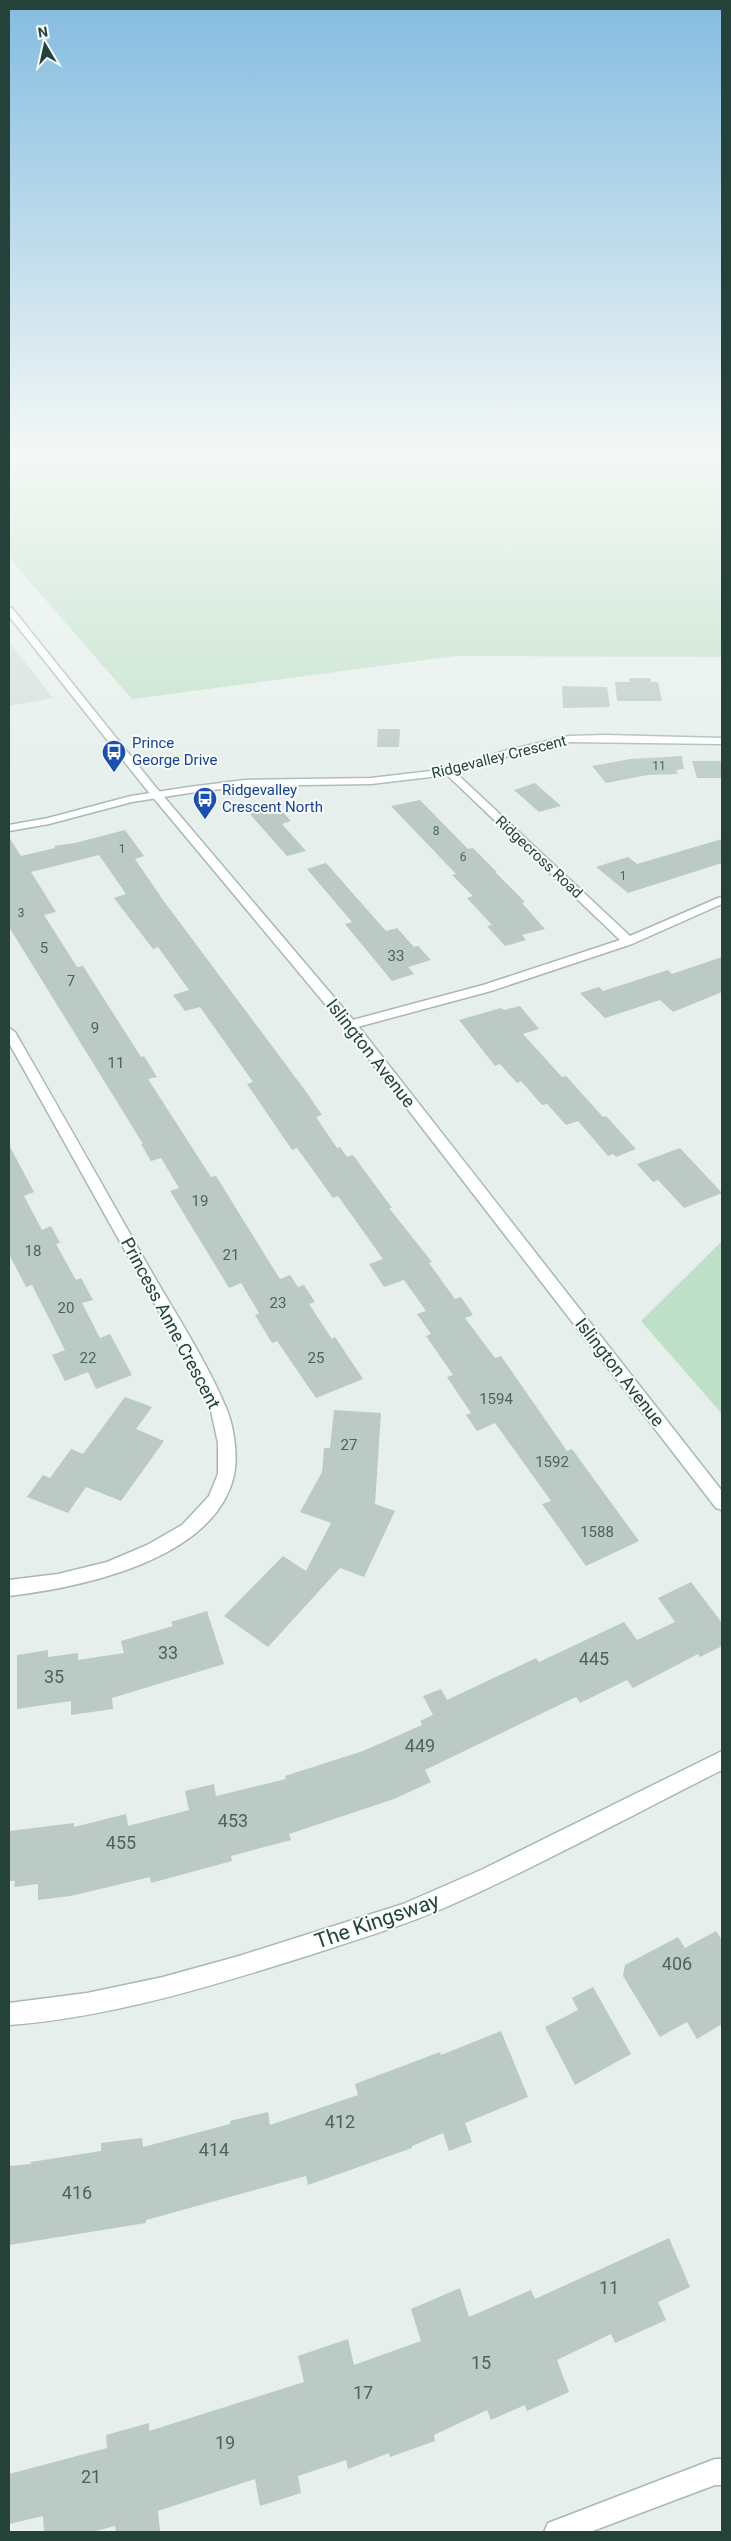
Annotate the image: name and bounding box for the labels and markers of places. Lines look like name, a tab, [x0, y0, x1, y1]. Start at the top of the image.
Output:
place label: Prince George Drive	[132, 734, 218, 769]
bus stop icon: Prince George Drive	[101, 739, 127, 773]
place label: Ridgevalley Crescent North	[222, 781, 323, 816]
bus stop icon: Ridgevalley Crescent North	[192, 786, 218, 820]

